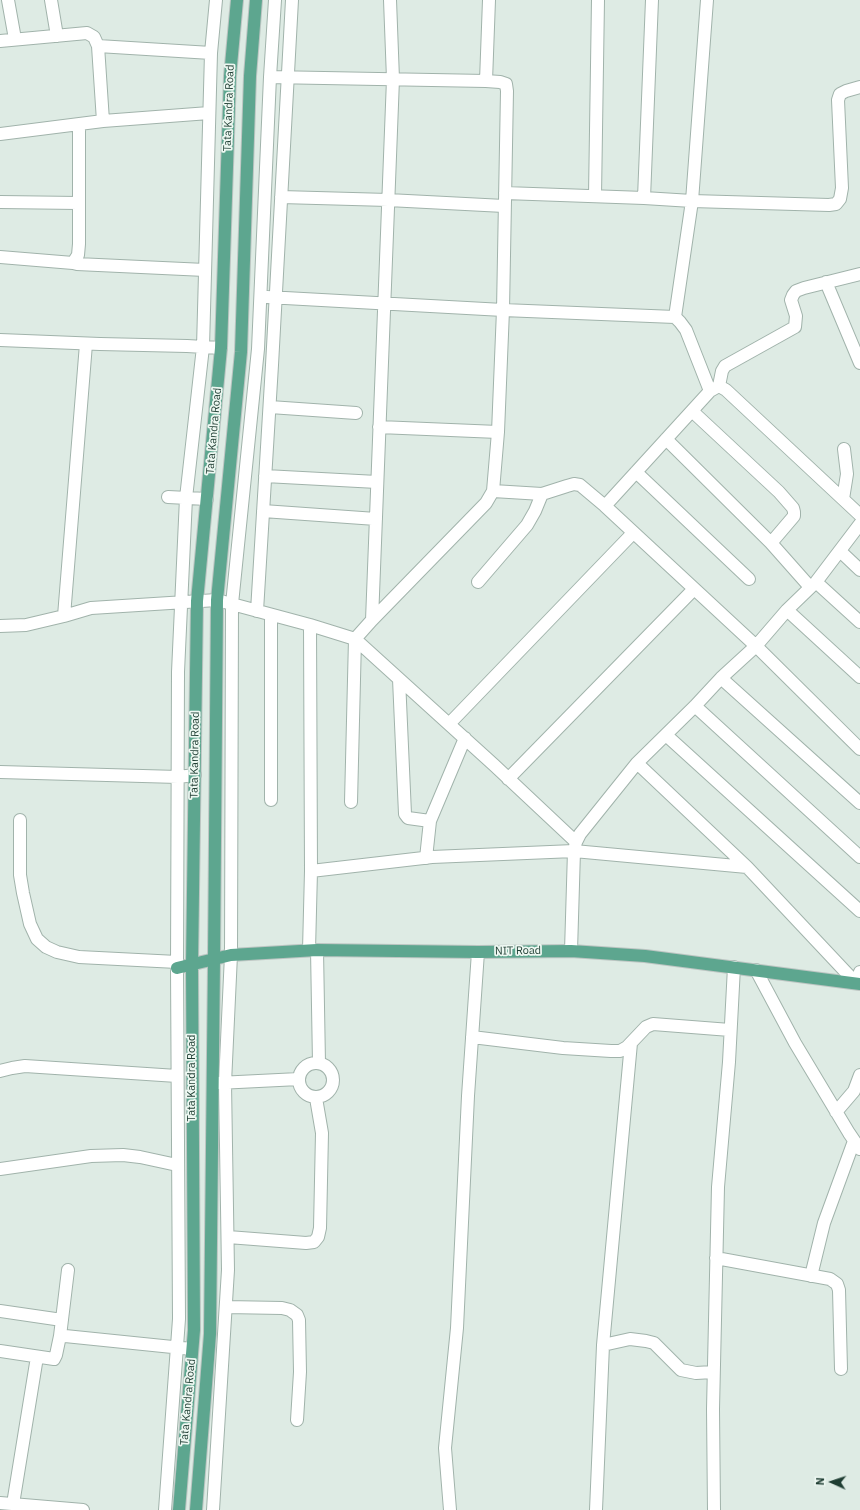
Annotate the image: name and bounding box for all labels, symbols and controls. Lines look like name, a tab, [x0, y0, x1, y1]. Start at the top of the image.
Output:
street label: Tata Kandra Road	[221, 64, 237, 152]
street label: Tata Kandra Road	[204, 387, 224, 475]
street label: Tata Kandra Road	[188, 711, 202, 799]
street label: NIT Road	[495, 944, 541, 958]
street label: Tata Kandra Road	[185, 1035, 199, 1121]
street label: Tata Kandra Road	[178, 1358, 198, 1446]
north arrow	[812, 1462, 852, 1502]
text: N	[813, 1477, 827, 1486]

